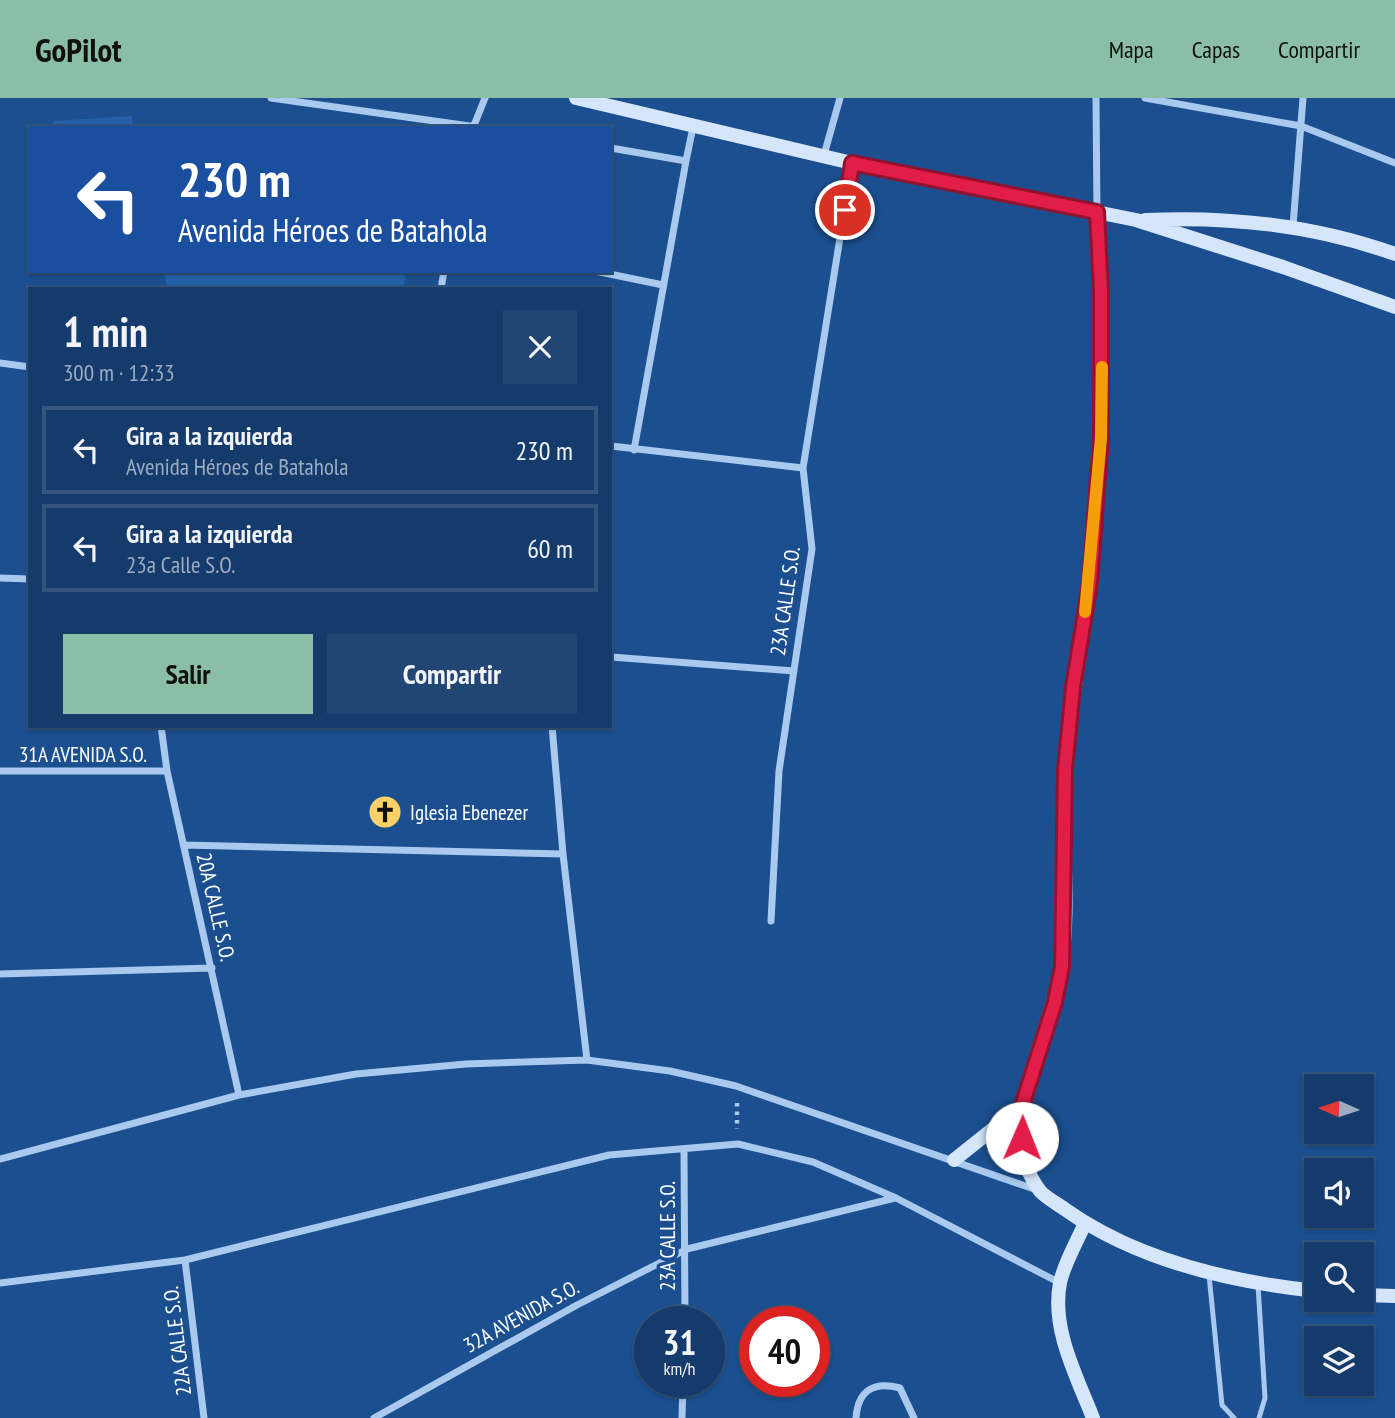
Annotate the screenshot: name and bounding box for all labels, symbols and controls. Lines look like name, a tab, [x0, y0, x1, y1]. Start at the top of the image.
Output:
text: GoPilot	[35, 28, 122, 71]
text: Mapa	[1109, 34, 1154, 65]
text: Capas	[1192, 34, 1240, 65]
text: Compartir	[1278, 34, 1360, 65]
text: 230 m	[178, 147, 291, 211]
icon: left	[63, 154, 154, 245]
pin	[815, 180, 875, 240]
icon: arrive	[826, 191, 864, 229]
text: Avenida Héroes de Batahola	[178, 209, 487, 251]
text: 1 min	[63, 304, 148, 359]
button: close	[503, 310, 577, 384]
text: 300 m · 12:33	[63, 358, 175, 387]
text: Gira a la izquierda	[126, 419, 293, 452]
icon: left	[67, 431, 105, 469]
text: 230 m	[515, 434, 573, 467]
text: Avenida Héroes de Batahola	[126, 452, 348, 481]
text: Gira a la izquierda	[126, 517, 293, 550]
icon: left	[67, 529, 105, 567]
text: 60 m	[527, 532, 573, 565]
street label: 23A CALLE S.O.	[764, 545, 806, 657]
text: 23a Calle S.O.	[126, 550, 235, 579]
button: Salir	[63, 634, 313, 714]
button: Compartir	[327, 634, 577, 714]
street label: 31A AVENIDA S.O.	[19, 741, 147, 768]
church icon: Iglesia Ebenezer	[366, 793, 404, 831]
place label: Iglesia Ebenezer	[410, 799, 529, 826]
street label: 20A CALLE S.O.	[190, 850, 242, 964]
north arrow	[1304, 1074, 1374, 1144]
map controls	[1304, 1074, 1374, 1396]
position arrow	[985, 1101, 1059, 1175]
button: sound	[1304, 1158, 1374, 1228]
street label: 23A CALLE S.O.	[654, 1181, 681, 1291]
button: search	[1304, 1242, 1374, 1312]
street label: 32A AVENIDA S.O.	[459, 1273, 583, 1359]
street label: 22A CALLE S.O.	[157, 1285, 197, 1397]
speed limit sign: 40	[739, 1306, 830, 1397]
text: 31	[663, 1319, 696, 1365]
button: layers	[1304, 1326, 1374, 1396]
text: km/h	[664, 1357, 695, 1380]

